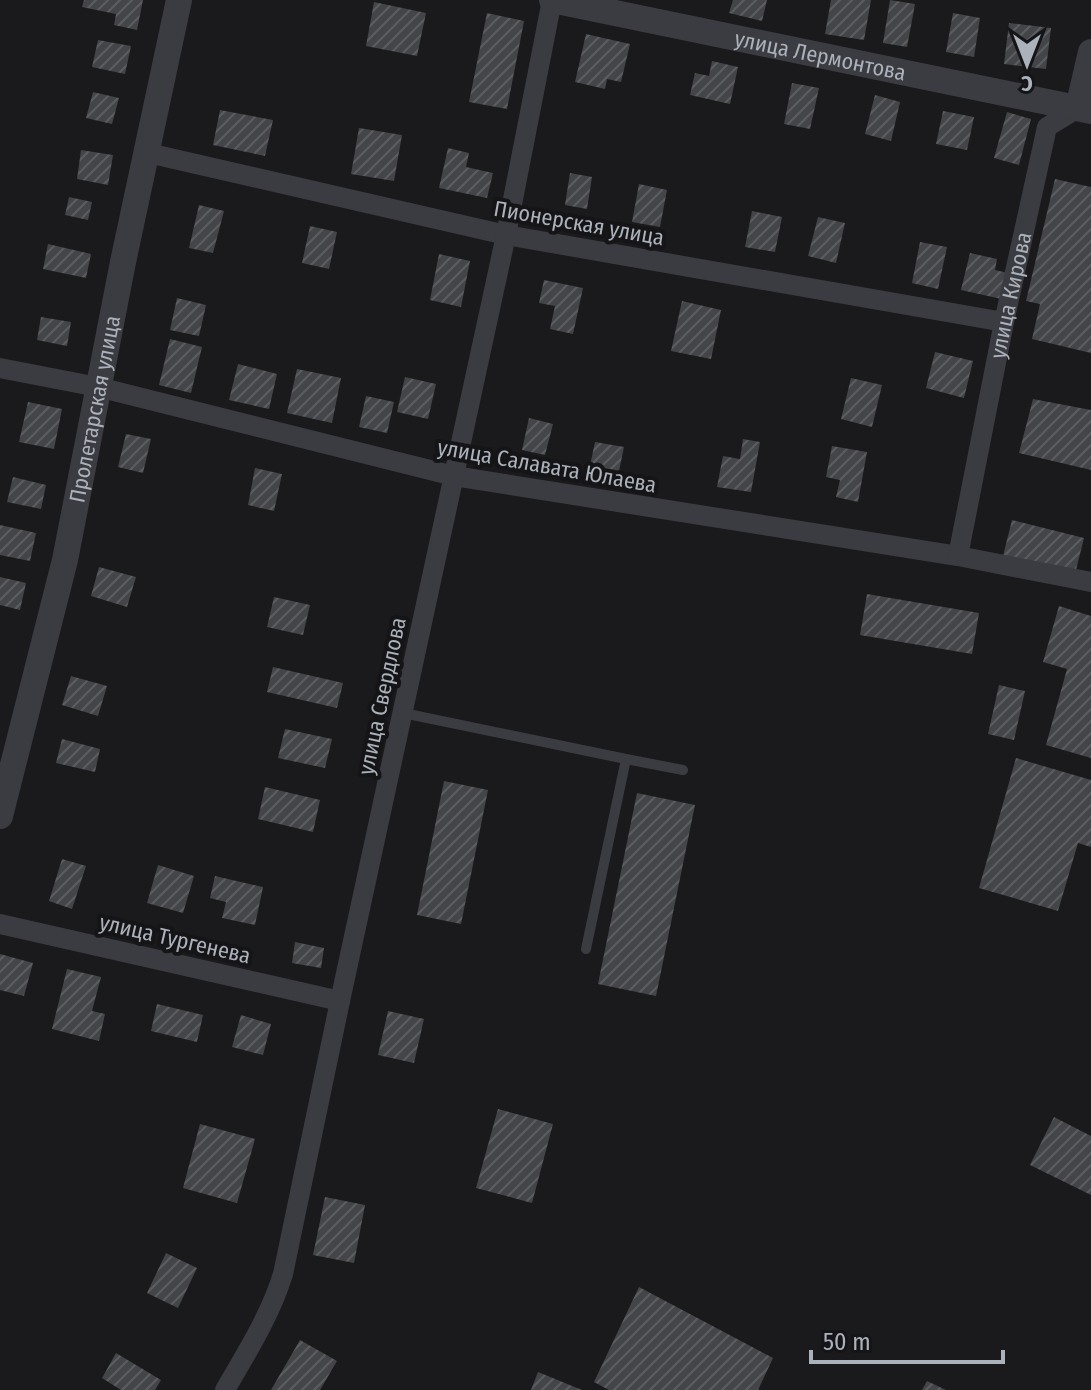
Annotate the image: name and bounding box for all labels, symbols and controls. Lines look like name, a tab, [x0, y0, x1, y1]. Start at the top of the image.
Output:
street label: улица Лермонтова	[732, 24, 908, 86]
north arrow	[987, 24, 1067, 104]
text: С	[1021, 70, 1033, 97]
street label: Пионерская улица	[492, 195, 666, 251]
street label: улица Кирова	[984, 229, 1037, 361]
street label: Пролетарская улица	[63, 313, 126, 505]
street label: улица Салавата Юлаева	[435, 433, 659, 499]
street label: улица Свердлова	[352, 615, 412, 777]
street label: улица Тургенева	[97, 909, 253, 969]
scale bar	[811, 1314, 1003, 1364]
text: 50 m	[823, 1328, 871, 1356]

